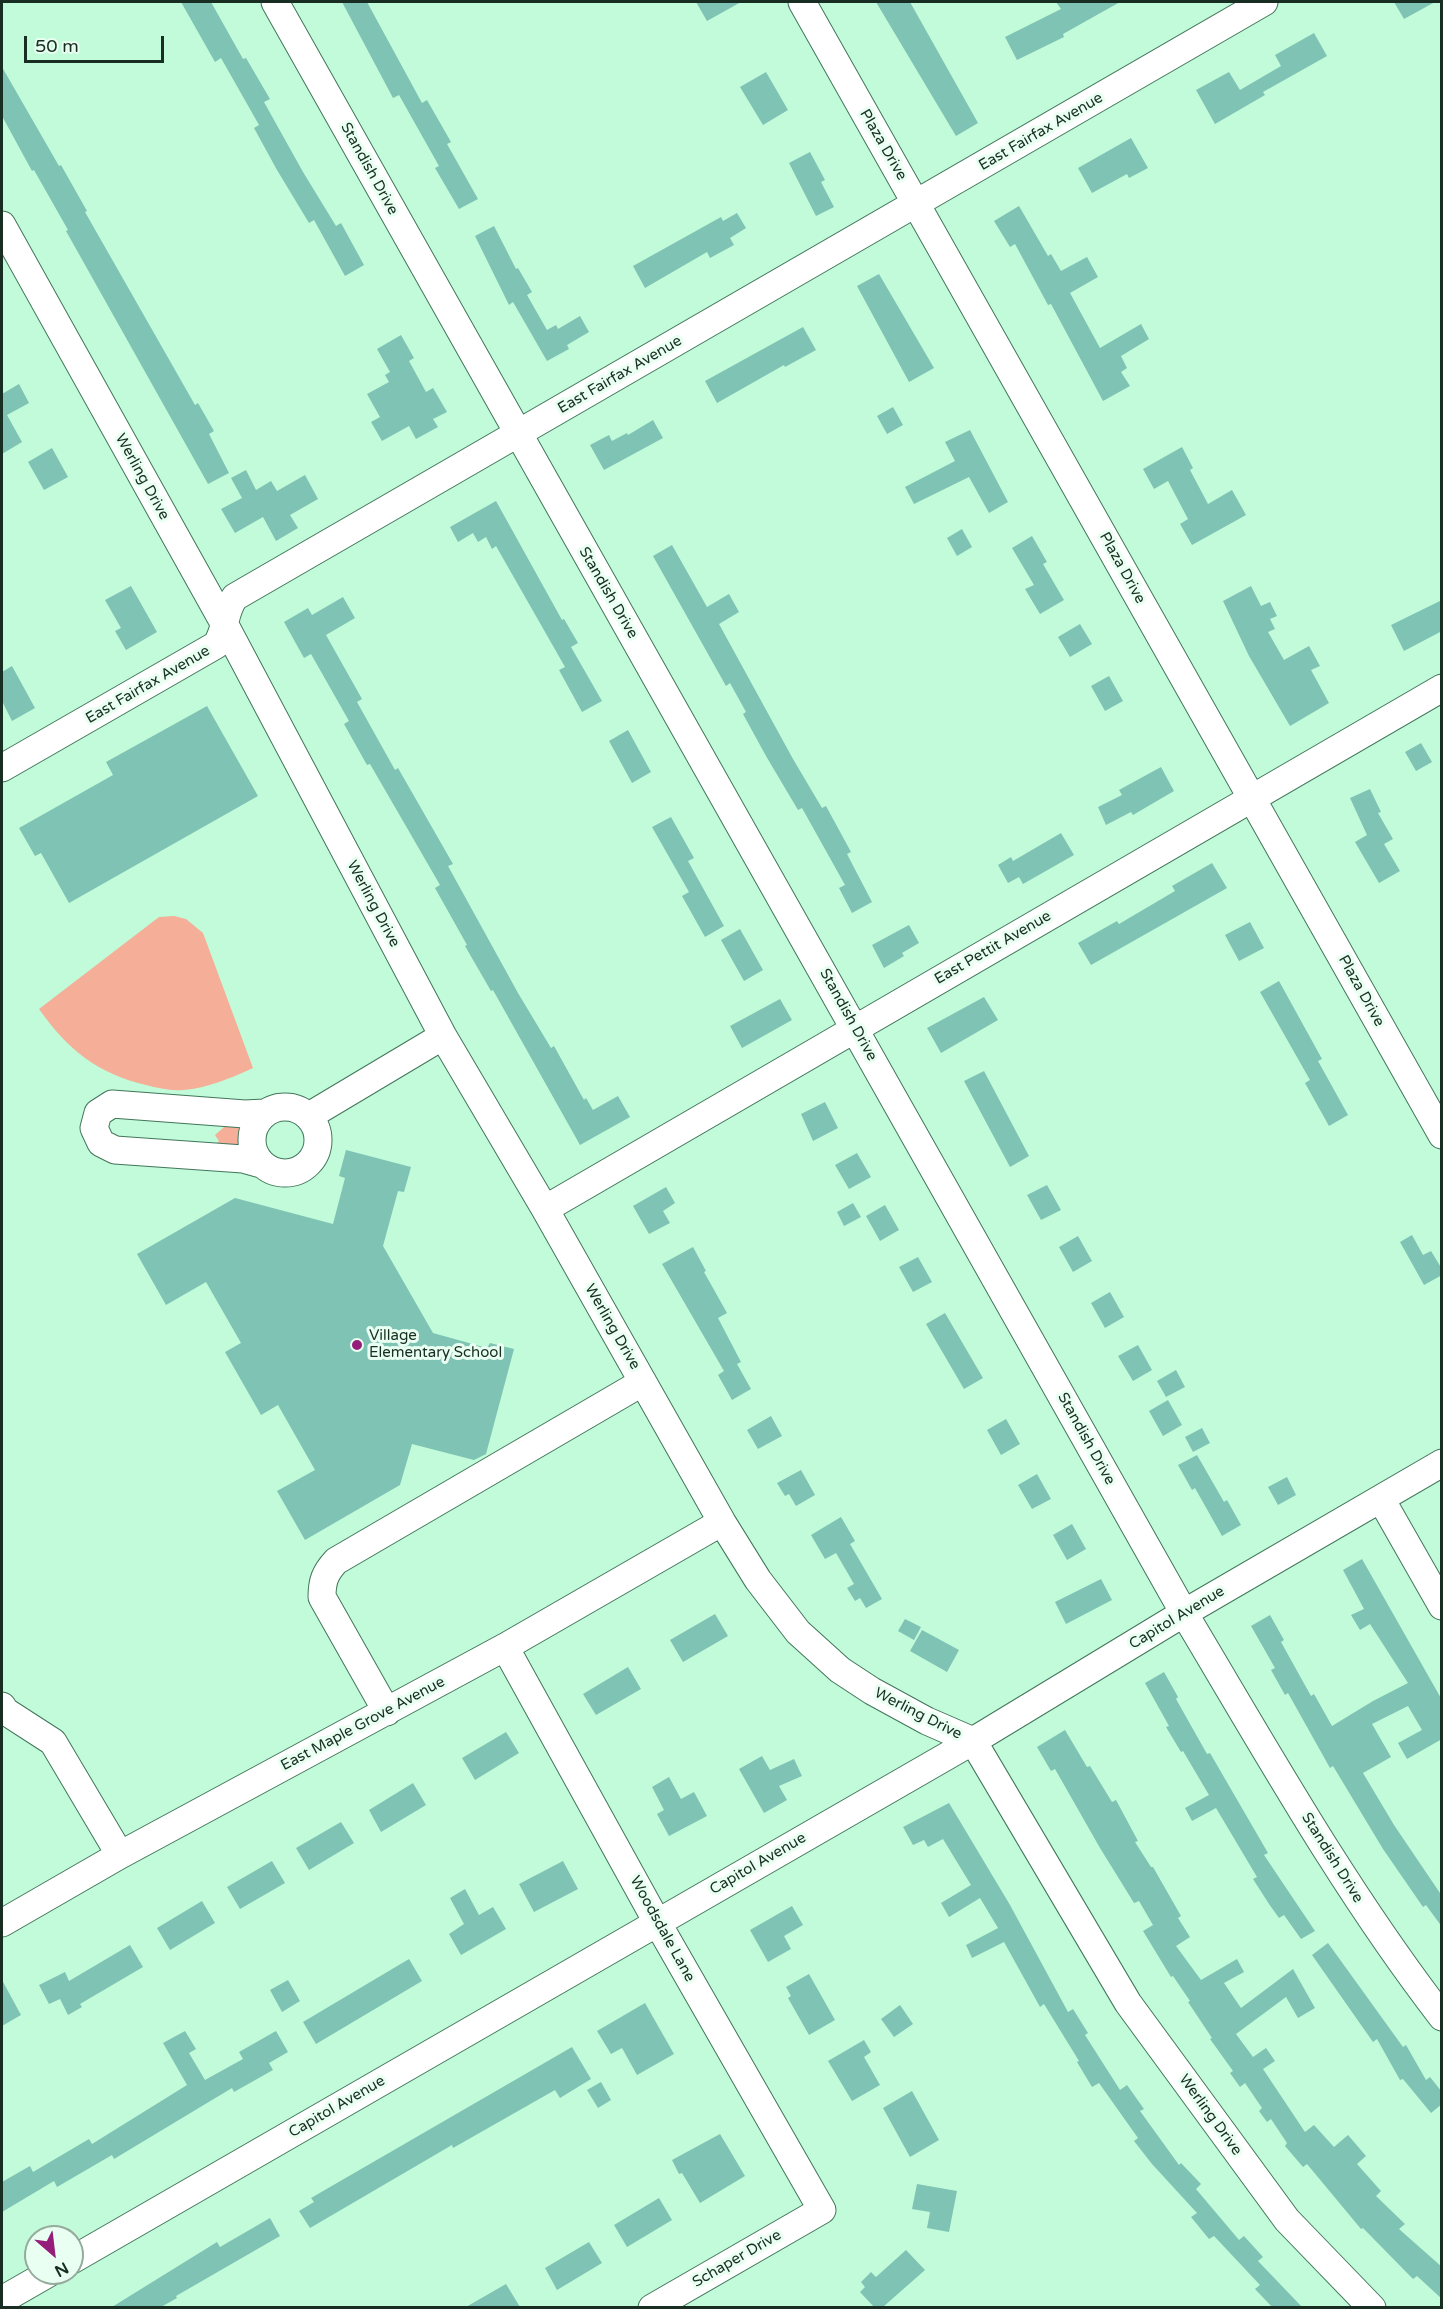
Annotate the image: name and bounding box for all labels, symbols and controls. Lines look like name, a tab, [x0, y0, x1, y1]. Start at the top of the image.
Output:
scale bar	[27, 24, 166, 62]
text: 50 m	[35, 35, 79, 57]
street label: East Fairfax Avenue	[976, 89, 1106, 175]
street label: Plaza Drive	[855, 106, 911, 184]
street label: Standish Drive	[336, 120, 402, 218]
street label: East Fairfax Avenue	[555, 332, 685, 418]
street label: Werling Drive	[111, 431, 173, 523]
street label: Plaza Drive	[1095, 529, 1149, 607]
street label: Standish Drive	[575, 544, 641, 642]
street label: East Fairfax Avenue	[83, 642, 213, 728]
street label: Werling Drive	[343, 858, 403, 950]
street label: East Pettit Avenue	[932, 907, 1054, 989]
street label: Plaza Drive	[1334, 952, 1388, 1030]
street label: Standish Drive	[815, 966, 881, 1064]
street label: Werling Drive	[580, 1281, 644, 1373]
place label: Village Elementary School	[369, 1327, 502, 1362]
marker: Village Elementary School	[350, 1338, 364, 1352]
street label: Standish Drive	[1053, 1390, 1119, 1488]
street label: Capitol Avenue	[1126, 1582, 1228, 1654]
street label: East Maple Grove Avenue	[278, 1673, 448, 1775]
street label: Werling Drive	[871, 1684, 965, 1744]
street label: Standish Drive	[1297, 1810, 1367, 1906]
street label: Capitol Avenue	[707, 1829, 809, 1899]
street label: Woodsdale Lane	[625, 1873, 699, 1985]
street label: Werling Drive	[1175, 2071, 1245, 2159]
street label: Capitol Avenue	[286, 2072, 388, 2142]
north arrow	[24, 2225, 84, 2285]
street label: Schaper Drive	[689, 2226, 785, 2292]
text: N	[51, 2257, 72, 2281]

